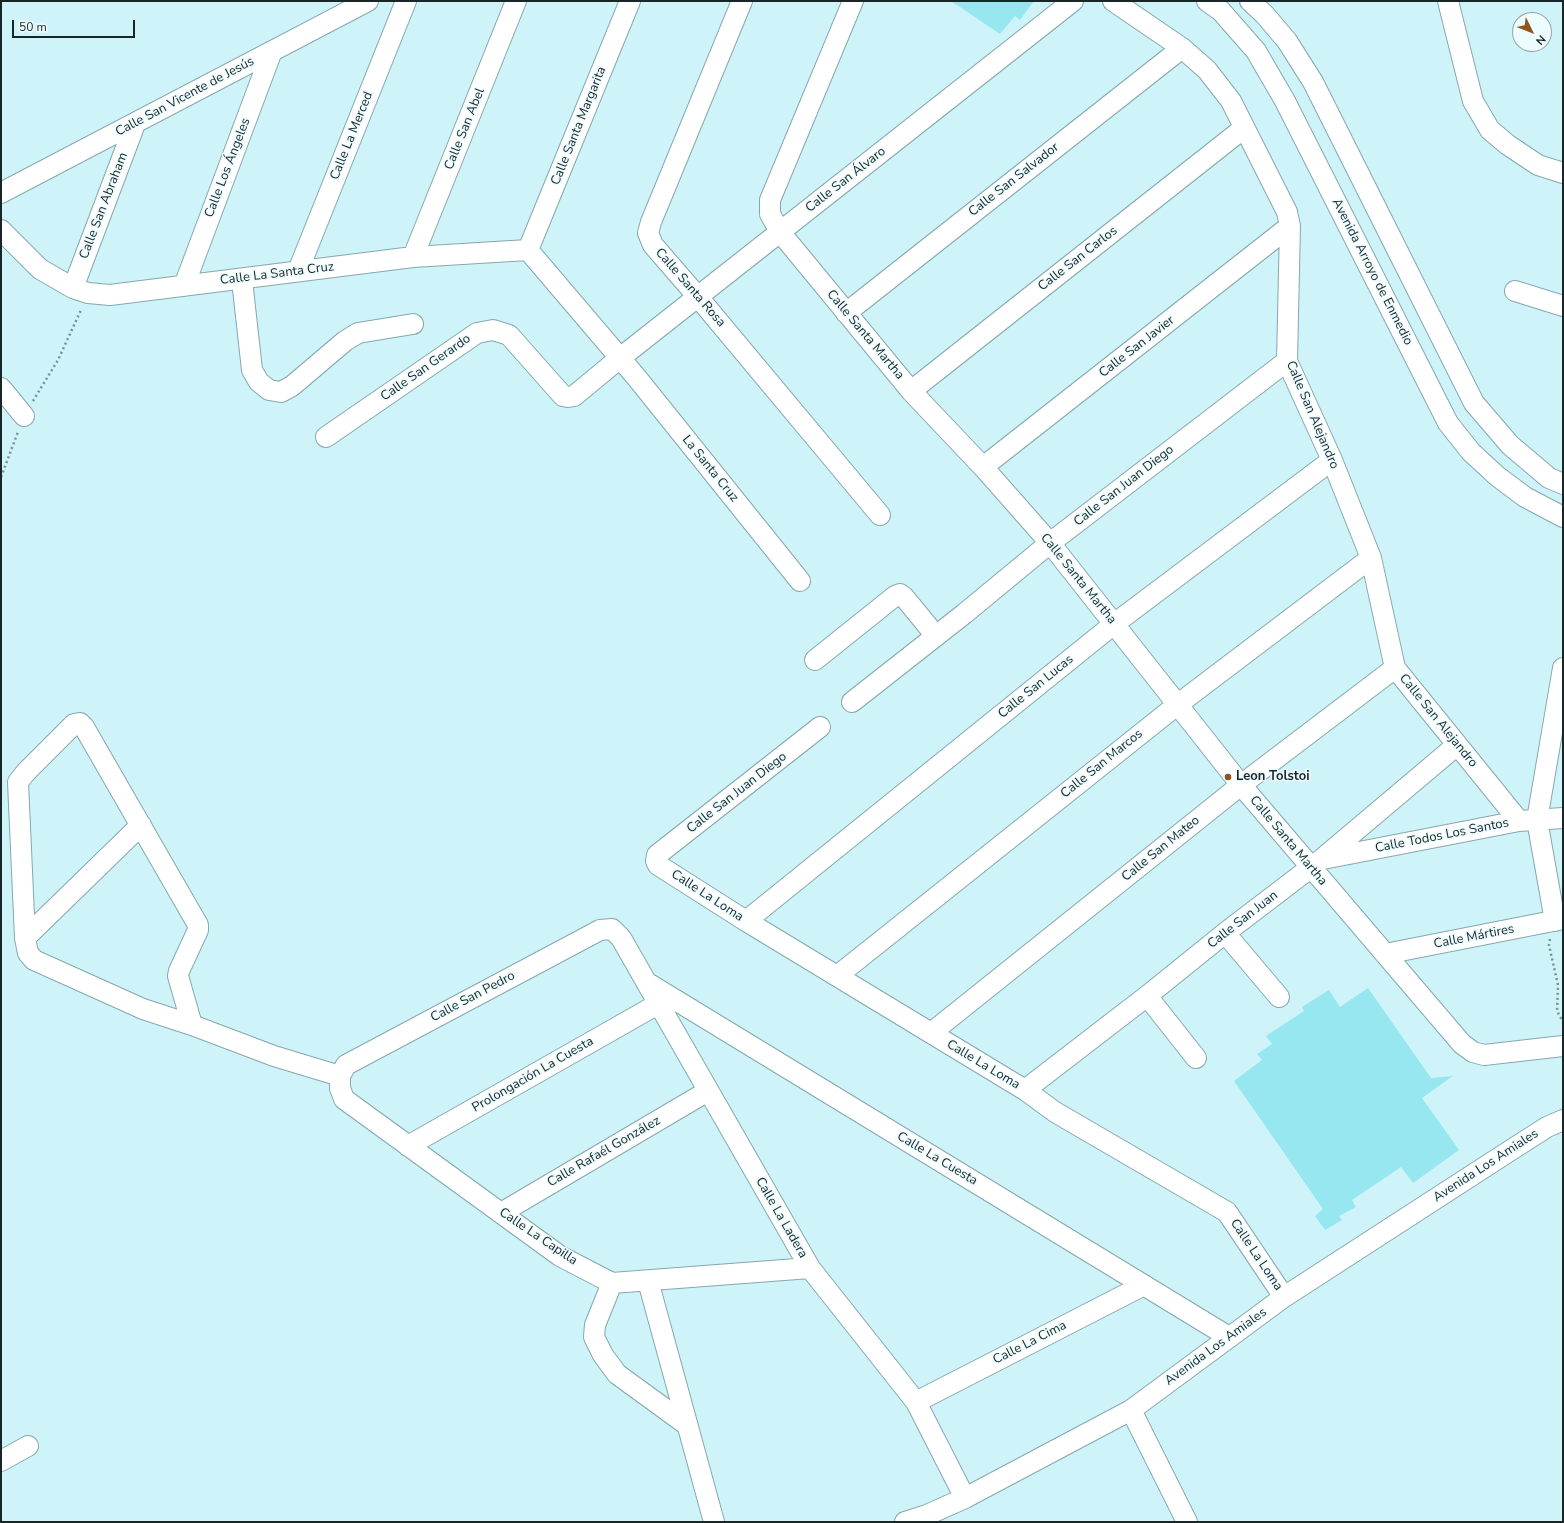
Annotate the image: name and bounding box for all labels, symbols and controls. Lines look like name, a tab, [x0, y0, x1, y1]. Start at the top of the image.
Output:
scale bar	[14, 12, 137, 38]
north arrow	[1512, 12, 1552, 52]
text: 50 m	[19, 19, 47, 35]
text: N	[1532, 32, 1549, 48]
street label: Calle San Vicente de Jesús	[113, 54, 257, 140]
street label: Calle Santa Margarita	[548, 64, 610, 188]
street label: Calle San Abel	[442, 86, 488, 172]
street label: Calle La Merced	[327, 90, 377, 182]
street label: Calle Los Ángeles	[202, 116, 254, 220]
street label: Calle San Salvador	[966, 140, 1062, 220]
street label: Calle San Álvaro	[803, 144, 889, 216]
street label: Calle San Abraham	[76, 151, 132, 261]
street label: Avenida Arroyo de Enmedio	[1328, 196, 1416, 348]
street label: Calle San Carlos	[1035, 223, 1121, 295]
street label: Calle Santa Rosa	[652, 245, 728, 331]
street label: Calle La Santa Cruz	[219, 259, 335, 289]
street label: Calle Santa Martha	[823, 287, 907, 383]
street label: Calle San Javier	[1096, 313, 1178, 381]
street label: Calle San Gerardo	[378, 331, 474, 405]
street label: Calle San Alejandro	[1282, 359, 1342, 471]
street label: La Santa Cruz	[678, 433, 742, 505]
street label: Calle San Juan Diego	[1071, 442, 1177, 530]
street label: Calle Santa Martha	[1037, 530, 1119, 628]
street label: Calle San Lucas	[995, 652, 1077, 722]
street label: Calle San Alejandro	[1395, 671, 1481, 771]
street label: Calle San Marcos	[1058, 726, 1146, 802]
street label: Calle San Juan Diego	[684, 749, 790, 837]
place label: Leon Tolstoi	[1236, 769, 1310, 785]
marker: Leon Tolstoi	[1223, 772, 1233, 782]
street label: Calle Santa Martha	[1246, 793, 1330, 889]
street label: Calle San Mateo	[1119, 813, 1203, 885]
street label: Calle Todos Los Santos	[1374, 815, 1510, 857]
street label: Calle La Loma	[668, 867, 746, 925]
street label: Calle San Juan	[1205, 888, 1281, 952]
street label: Calle Mártires	[1432, 922, 1516, 952]
street label: Calle San Pedro	[428, 968, 518, 1026]
street label: Prolongación La Cuesta	[470, 1034, 596, 1116]
street label: Calle La Loma	[943, 1037, 1023, 1093]
street label: Calle Rafaél González	[545, 1113, 663, 1191]
street label: Avenida Los Amiales	[1431, 1126, 1541, 1206]
street label: Calle La Cuesta	[894, 1129, 980, 1189]
street label: Calle La Ladera	[752, 1175, 810, 1261]
street label: Calle La Capilla	[496, 1205, 580, 1269]
street label: Calle La Loma	[1226, 1216, 1286, 1294]
street label: Avenida Los Amiales	[1162, 1305, 1270, 1389]
street label: Calle La Cima	[991, 1318, 1069, 1368]

